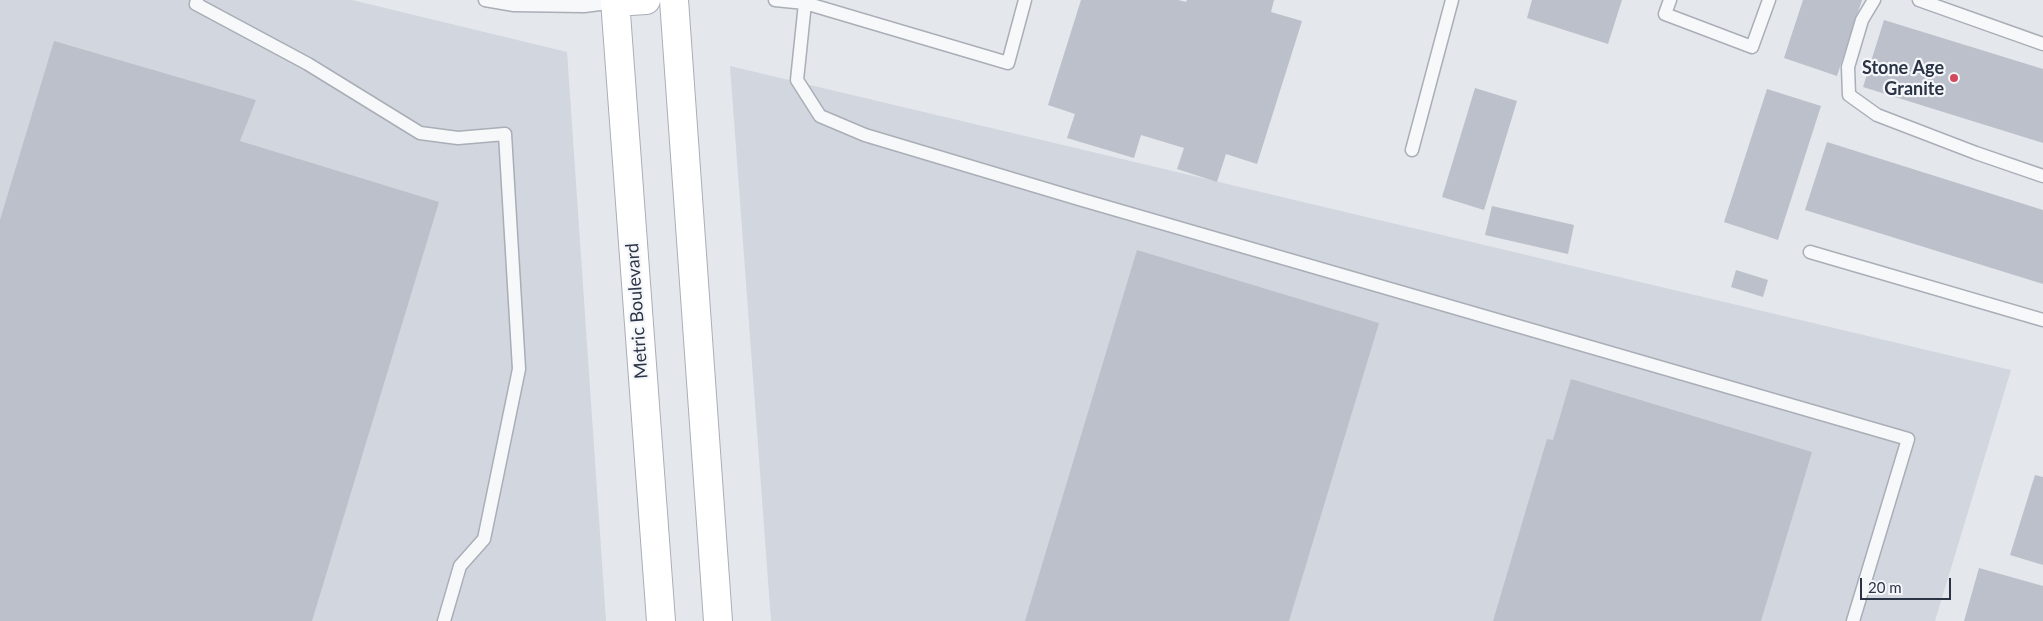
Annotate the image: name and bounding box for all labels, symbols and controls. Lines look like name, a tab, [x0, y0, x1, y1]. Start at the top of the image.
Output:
place label: Stone Age Granite	[1862, 57, 1944, 100]
marker: Stone Age Granite	[1948, 72, 1960, 84]
street label: Metric Boulevard	[621, 242, 653, 380]
scale bar	[1863, 568, 1954, 600]
text: 20 m	[1868, 578, 1902, 596]

